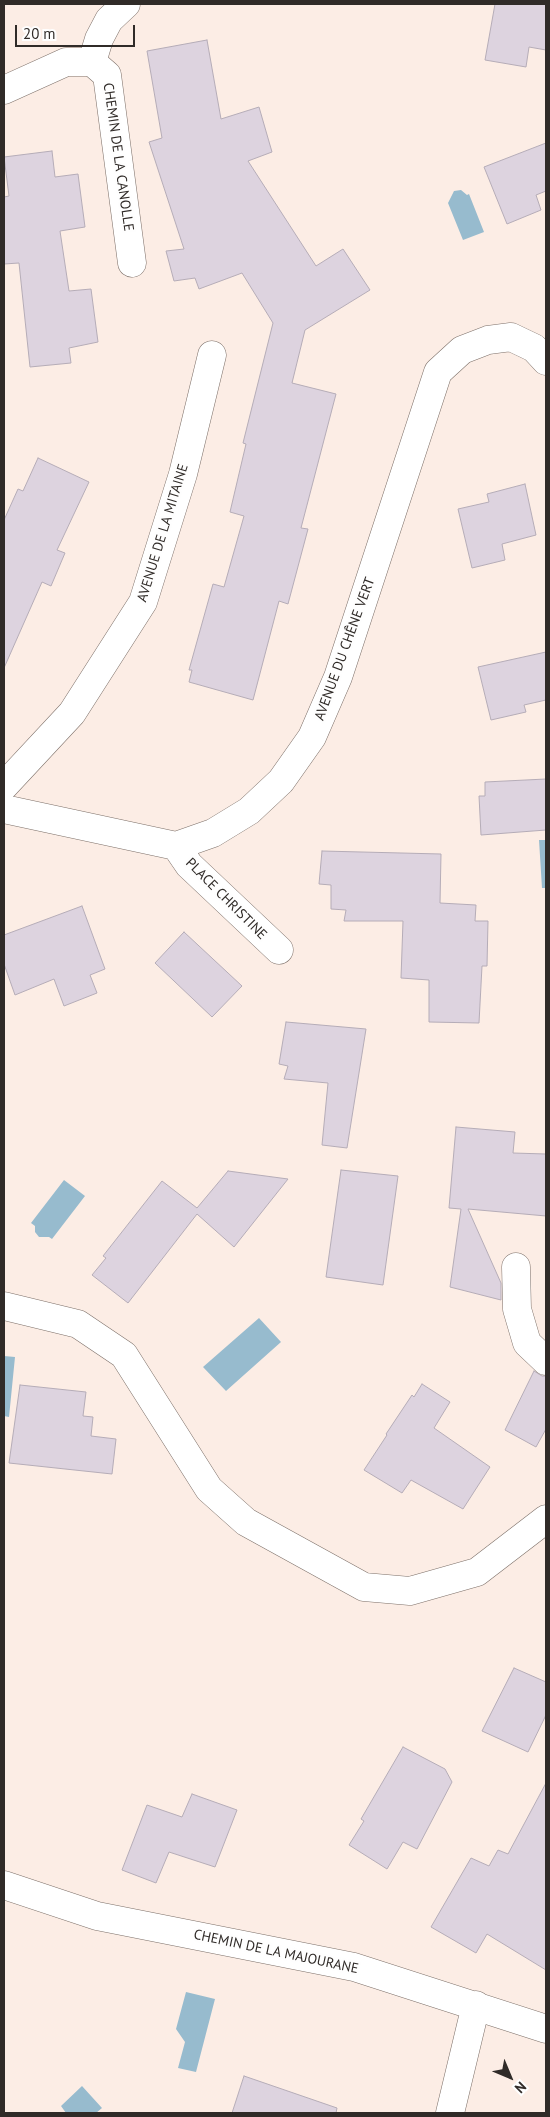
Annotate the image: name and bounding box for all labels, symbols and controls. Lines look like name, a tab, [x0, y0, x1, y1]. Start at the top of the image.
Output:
scale bar	[18, 15, 138, 47]
text: 20 m	[23, 24, 56, 43]
street label: CHEMIN DE LA CANOLLE	[99, 82, 137, 232]
street label: AVENUE DE LA MITAINE	[134, 462, 192, 604]
street label: AVENUE DU CHÊNE VERT	[311, 575, 379, 723]
street label: PLACE CHRISTINE	[182, 855, 270, 943]
street label: CHEMIN DE LA MAJOURANE	[192, 1926, 360, 1978]
north arrow	[485, 2052, 535, 2102]
text: N	[511, 2078, 530, 2097]

